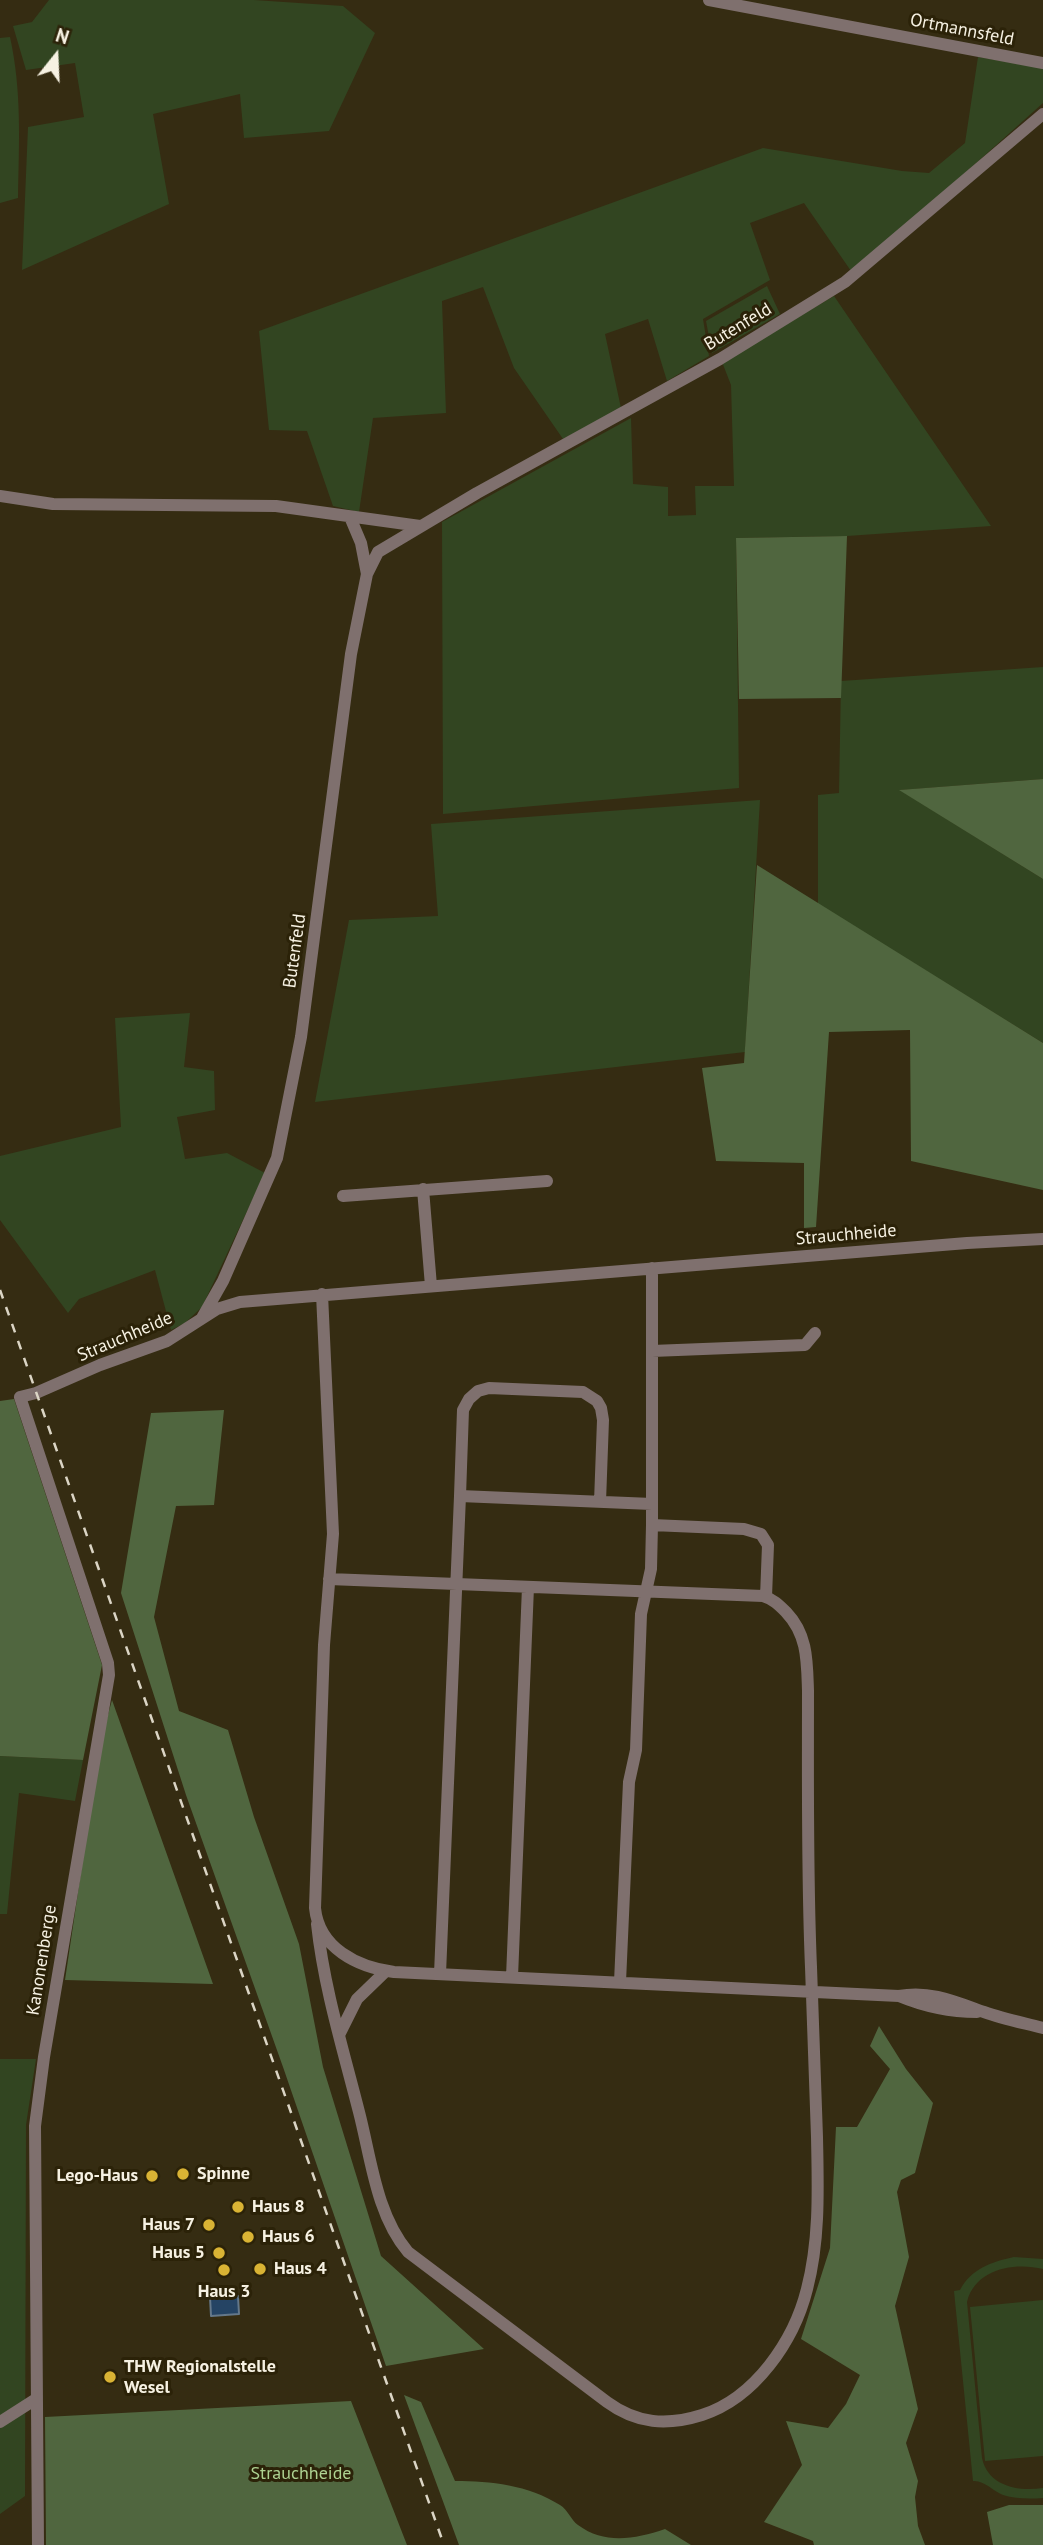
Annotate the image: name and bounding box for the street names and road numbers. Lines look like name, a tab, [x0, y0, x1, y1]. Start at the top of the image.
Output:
street label: Ortmannsfeld	[908, 9, 1016, 51]
street label: Butenfeld	[700, 298, 776, 356]
street label: Butenfeld	[279, 912, 311, 990]
street label: Strauchheide	[795, 1220, 897, 1250]
street label: Strauchheide	[74, 1307, 176, 1367]
street label: Kanonenberge	[23, 1903, 61, 2017]

